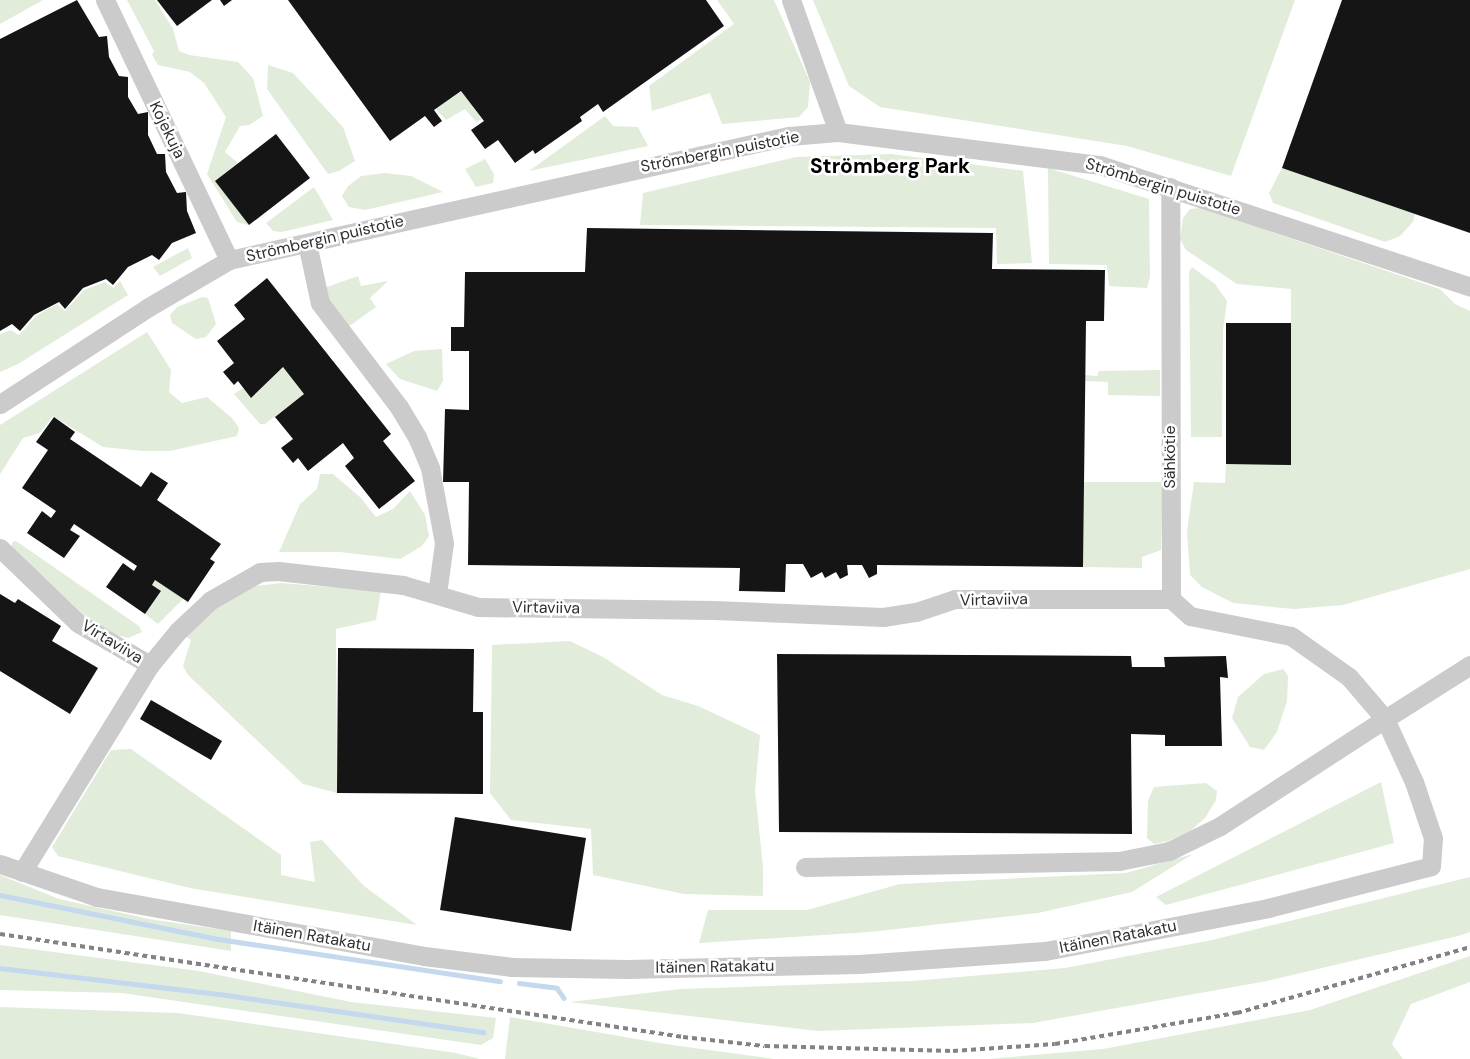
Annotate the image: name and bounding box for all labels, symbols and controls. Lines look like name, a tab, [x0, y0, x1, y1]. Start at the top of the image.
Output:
street label: Kojekuja	[145, 98, 189, 162]
street label: Strömbergin puistotie	[639, 127, 801, 177]
district label: Strömberg Park	[810, 153, 970, 179]
street label: Strömbergin puistotie	[1083, 154, 1243, 220]
street label: Strömbergin puistotie	[244, 212, 406, 266]
street label: Sähkötie	[1160, 425, 1180, 489]
street label: Virtaviiva	[960, 590, 1028, 610]
street label: Virtaviiva	[512, 598, 580, 618]
street label: Virtaviiva	[78, 616, 146, 668]
street label: Itäinen Ratakatu	[252, 916, 372, 956]
street label: Itäinen Ratakatu	[1058, 916, 1178, 958]
street label: Itäinen Ratakatu	[655, 956, 775, 978]

